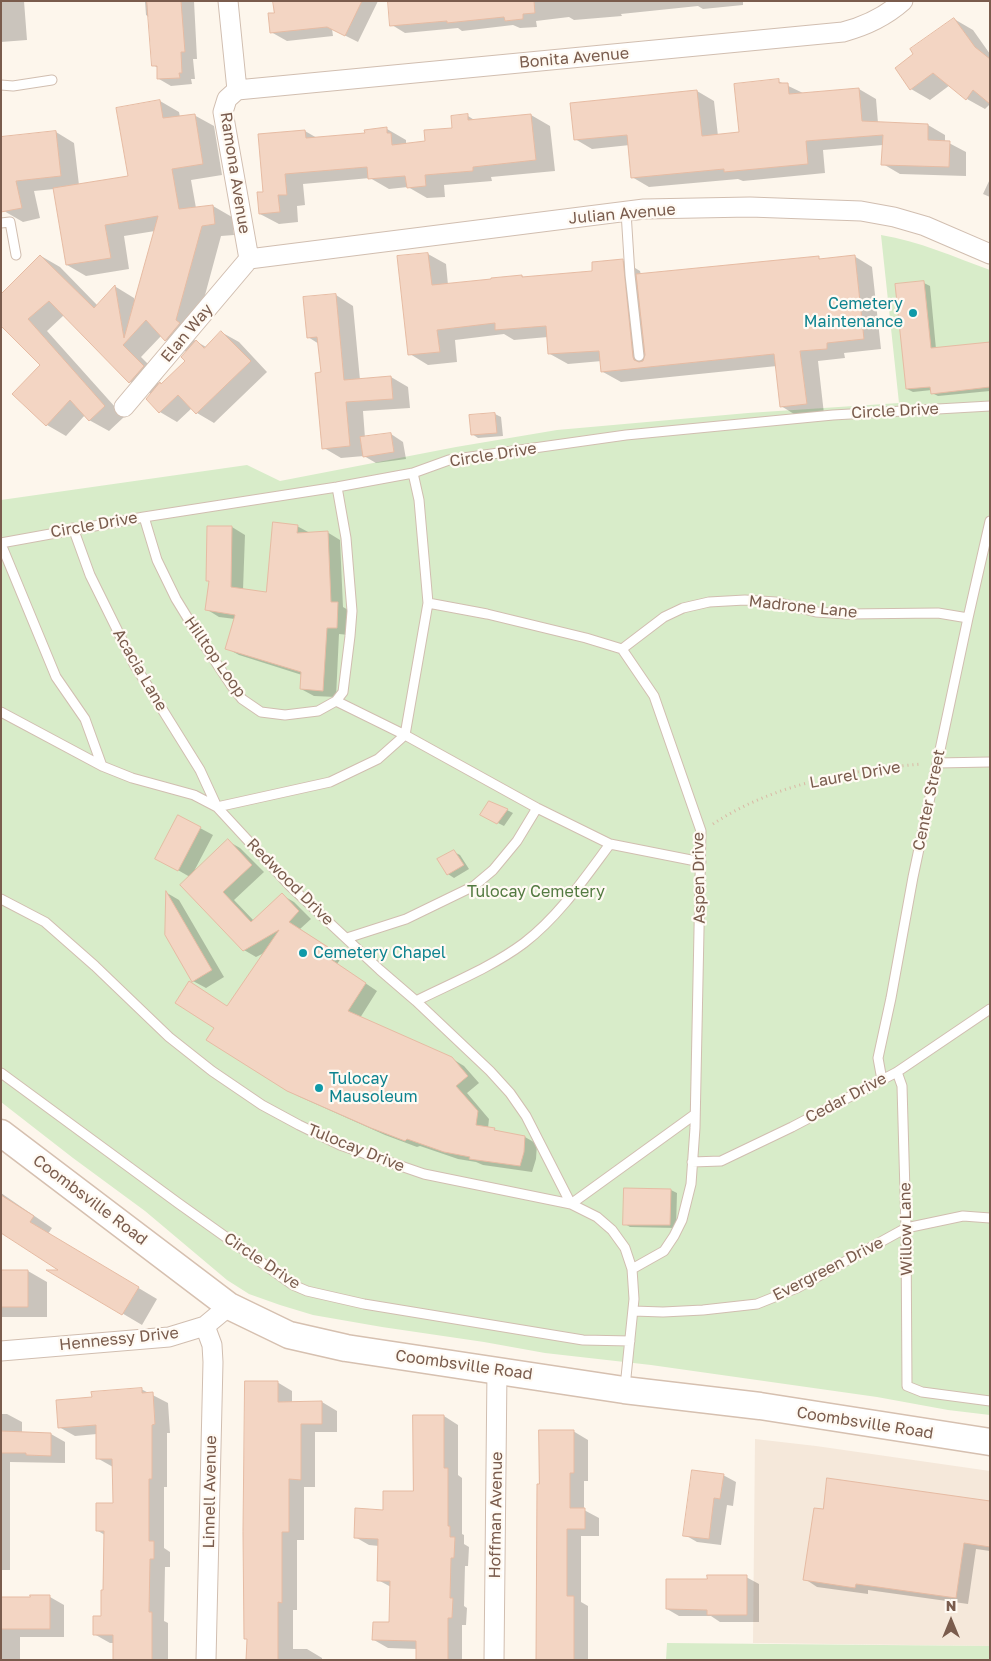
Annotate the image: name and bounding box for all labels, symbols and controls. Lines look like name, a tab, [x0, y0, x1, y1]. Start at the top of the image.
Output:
street label: Bonita Avenue	[518, 44, 630, 72]
street label: Ramona Avenue	[216, 111, 254, 235]
street label: Julian Avenue	[568, 200, 676, 228]
place label: Cemetery Maintenance	[804, 294, 903, 332]
street label: Elan Way	[157, 300, 217, 366]
marker: Cemetery Maintenance	[907, 307, 919, 319]
street label: Circle Drive	[851, 399, 939, 423]
street label: Circle Drive	[448, 439, 538, 471]
street label: Circle Drive	[49, 508, 139, 542]
street label: Madrone Lane	[748, 592, 858, 622]
street label: Hilltop Loop	[180, 613, 250, 701]
street label: Acacia Lane	[109, 625, 171, 715]
street label: Center Street	[909, 748, 949, 852]
street label: Laurel Drive	[808, 758, 902, 792]
street label: Aspen Drive	[689, 832, 709, 924]
street label: Redwood Drive	[242, 834, 338, 930]
park label: Tulocay Cemetery	[467, 882, 605, 902]
place label: Cemetery Chapel	[313, 943, 446, 963]
marker: Cemetery Chapel	[297, 947, 309, 959]
place label: Tulocay Mausoleum	[329, 1069, 418, 1107]
street label: Cedar Drive	[802, 1069, 890, 1127]
marker: Tulocay Mausoleum	[313, 1082, 325, 1094]
street label: Tulocay Drive	[305, 1120, 407, 1176]
street label: Coombsville Road	[29, 1151, 151, 1249]
street label: Willow Lane	[896, 1182, 916, 1276]
street label: Circle Drive	[220, 1228, 304, 1294]
street label: Evergreen Drive	[769, 1233, 887, 1305]
street label: Hennessy Drive	[58, 1323, 180, 1355]
street label: Coombsville Road	[394, 1346, 534, 1384]
street label: Coombsville Road	[795, 1403, 935, 1443]
street label: Linnell Avenue	[199, 1435, 221, 1549]
street label: Hoffman Avenue	[485, 1451, 507, 1579]
north arrow	[926, 1596, 976, 1646]
text: N	[946, 1597, 956, 1614]

